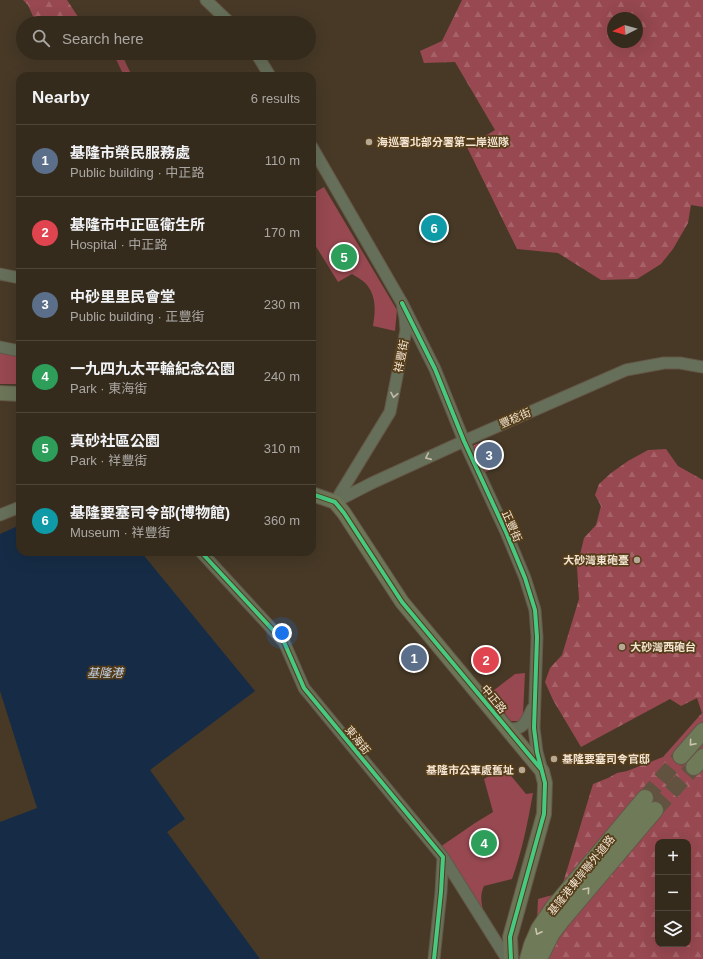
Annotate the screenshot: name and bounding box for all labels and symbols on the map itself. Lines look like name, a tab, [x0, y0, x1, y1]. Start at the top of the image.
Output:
north arrow	[607, 12, 643, 48]
place label: 海巡署北部分署第二岸巡隊	[377, 136, 509, 148]
marker: 海巡署北部分署第二岸巡隊	[364, 137, 374, 147]
pin: 6	[421, 213, 447, 243]
pin: 5	[331, 242, 357, 272]
street label: 祥豐街	[392, 339, 410, 373]
one-way arrow	[390, 392, 398, 398]
street label: 豐稔街	[497, 406, 533, 430]
pin: 3	[476, 440, 502, 470]
one-way arrow	[425, 452, 433, 460]
street label: 正豐街	[500, 508, 524, 544]
place label: 大砂灣東砲臺	[563, 554, 629, 566]
marker: 大砂灣東砲臺	[632, 555, 642, 565]
your location	[272, 623, 292, 643]
place label: 大砂灣西砲台	[630, 641, 696, 653]
marker: 大砂灣西砲台	[617, 642, 627, 652]
pin: 1	[401, 643, 427, 673]
pin: 2	[473, 645, 499, 675]
water label: 基隆港	[87, 666, 125, 680]
street label: 中正路	[479, 682, 509, 716]
street label: 東海街	[343, 723, 373, 757]
one-way arrow	[690, 739, 697, 746]
place label: 基隆要塞司令官邸	[562, 753, 650, 765]
marker: 基隆要塞司令官邸	[549, 754, 559, 764]
place label: 基隆市公車處舊址	[426, 764, 514, 776]
marker: 基隆市公車處舊址	[517, 765, 527, 775]
pin: 4	[471, 828, 497, 858]
street label: 基隆港東岸聯外道路	[545, 833, 617, 917]
one-way arrow	[583, 887, 590, 895]
one-way arrow	[535, 928, 543, 936]

